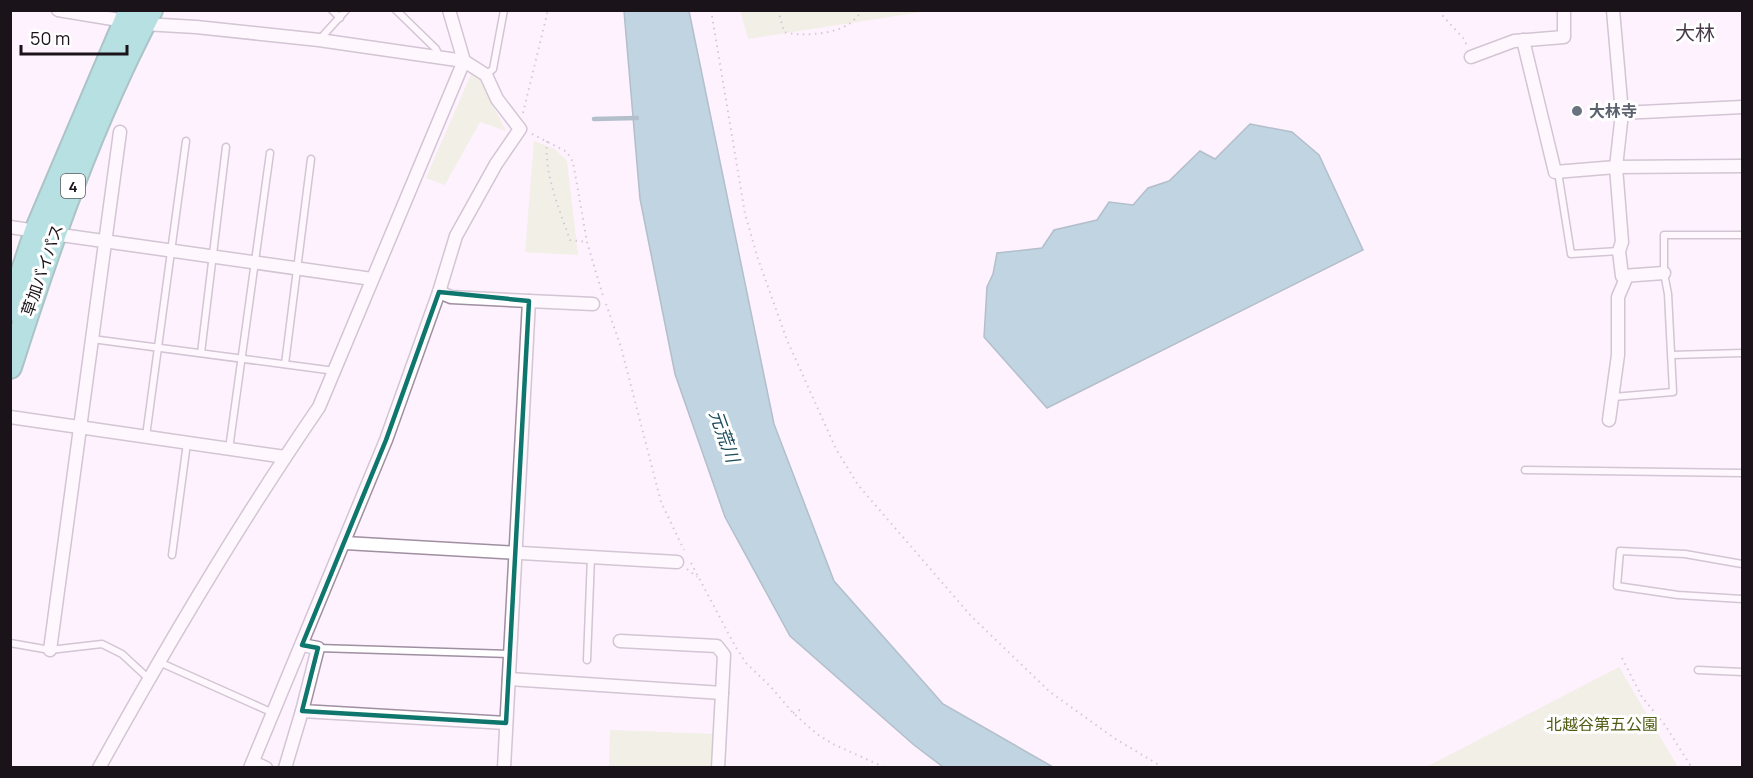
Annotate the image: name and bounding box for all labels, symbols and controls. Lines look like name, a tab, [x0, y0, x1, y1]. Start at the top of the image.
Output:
scale bar	[21, 18, 128, 56]
district label: 大林	[1675, 19, 1715, 46]
text: 50 m	[30, 26, 70, 50]
place label: 大林寺	[1589, 100, 1637, 122]
marker: 大林寺	[1570, 104, 1584, 118]
road number: 4	[61, 174, 85, 198]
street label: 草加バイパス	[16, 221, 68, 319]
water label: 元荒川	[704, 407, 746, 467]
park label: 北越谷第五公園	[1546, 713, 1658, 735]

